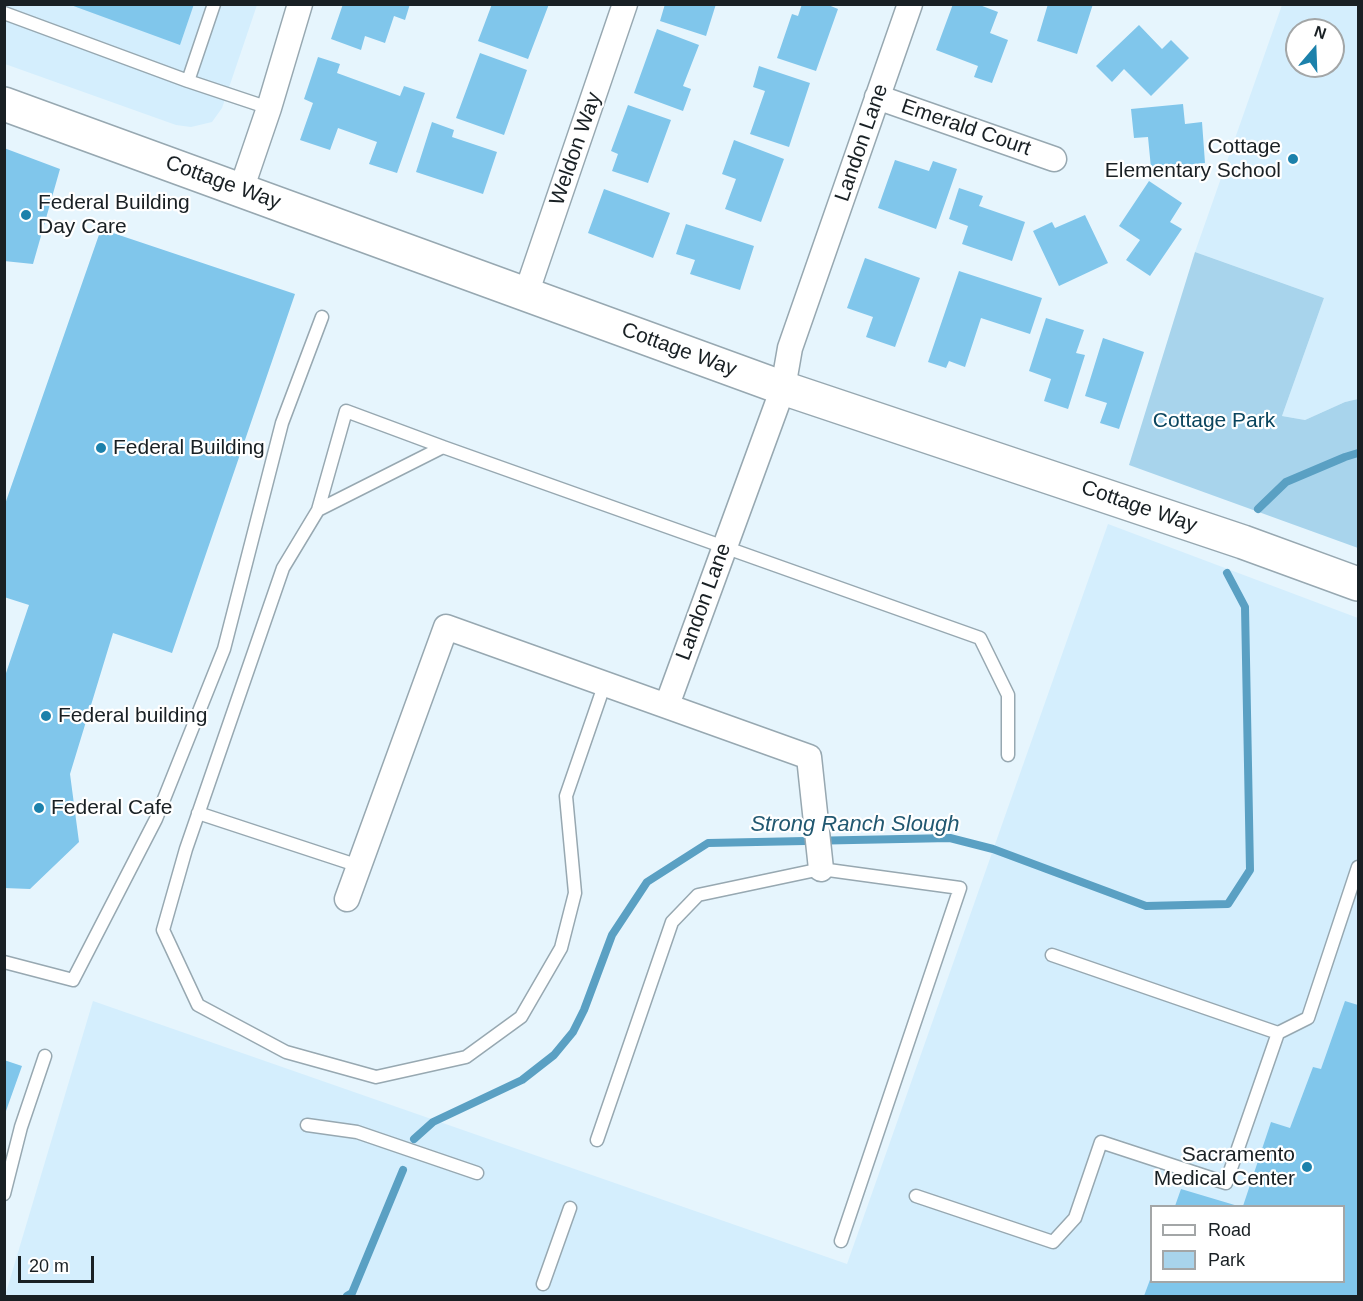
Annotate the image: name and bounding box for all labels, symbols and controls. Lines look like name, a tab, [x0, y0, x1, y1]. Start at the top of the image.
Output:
north arrow	[1285, 18, 1345, 78]
text: N	[1312, 22, 1329, 42]
street label: Landon Lane	[830, 81, 894, 205]
street label: Weldon Way	[545, 89, 607, 209]
street label: Emerald Court	[898, 94, 1034, 162]
place label: Cottage Elementary School	[1105, 134, 1281, 184]
street label: Cottage Way	[162, 151, 284, 215]
marker: Cottage Elementary School	[1286, 152, 1300, 166]
place label: Federal Building Day Care	[38, 190, 190, 240]
marker: Federal Building Day Care	[19, 208, 33, 222]
street label: Cottage Way	[618, 318, 740, 382]
park label: Cottage Park	[1153, 408, 1275, 434]
place label: Federal Building	[113, 435, 265, 461]
marker: Federal Building	[94, 441, 108, 455]
street label: Cottage Way	[1078, 475, 1200, 539]
street label: Landon Lane	[671, 540, 737, 664]
place label: Federal building	[58, 703, 207, 729]
marker: Federal building	[39, 709, 53, 723]
place label: Federal Cafe	[51, 795, 172, 821]
marker: Federal Cafe	[32, 801, 46, 815]
water label: Strong Ranch Slough	[750, 812, 960, 838]
place label: Sacramento Medical Center	[1154, 1142, 1295, 1192]
marker: Sacramento Medical Center	[1300, 1160, 1314, 1174]
legend	[1150, 1205, 1345, 1283]
text: Road	[1208, 1220, 1251, 1240]
scale bar	[21, 1244, 98, 1282]
text: Park	[1208, 1250, 1245, 1270]
text: 20 m	[29, 1256, 69, 1276]

